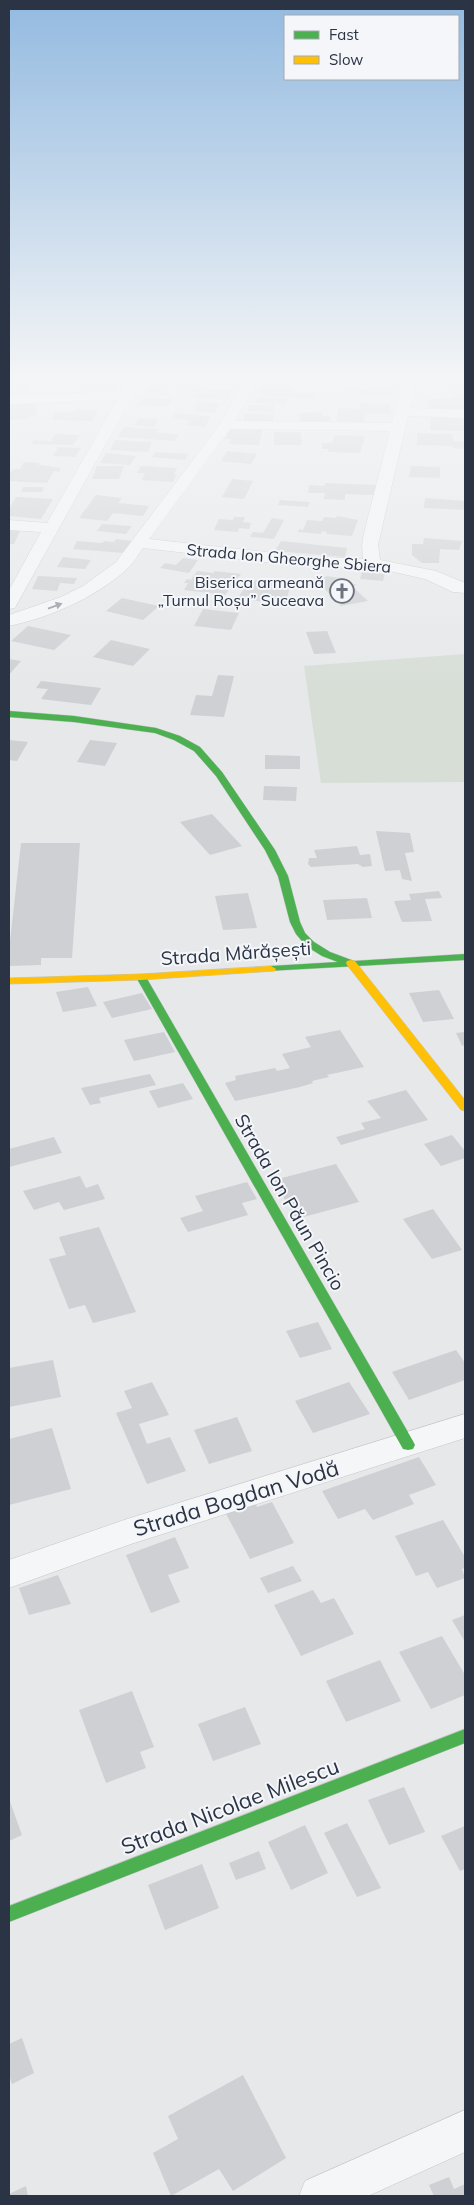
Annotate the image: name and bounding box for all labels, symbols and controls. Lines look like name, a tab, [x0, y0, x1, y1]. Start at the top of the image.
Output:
legend	[284, 15, 459, 80]
text: Fast	[329, 25, 359, 44]
text: Slow	[329, 50, 363, 69]
street label: Strada Ion Gheorghe Sbiera	[186, 539, 392, 577]
place label: Biserica armeană „Turnul Roșu” Suceava	[158, 572, 324, 610]
church icon: Biserica armeană „Turnul Roșu” Suceava	[329, 578, 355, 604]
one-way arrow	[48, 602, 63, 610]
street label: Strada Mărășești	[160, 936, 312, 971]
street label: Strada Ion Păun Pincio	[230, 1109, 350, 1295]
street label: Strada Bogdan Vodă	[130, 1453, 342, 1543]
street label: Strada Nicolae Milescu	[117, 1751, 343, 1861]

